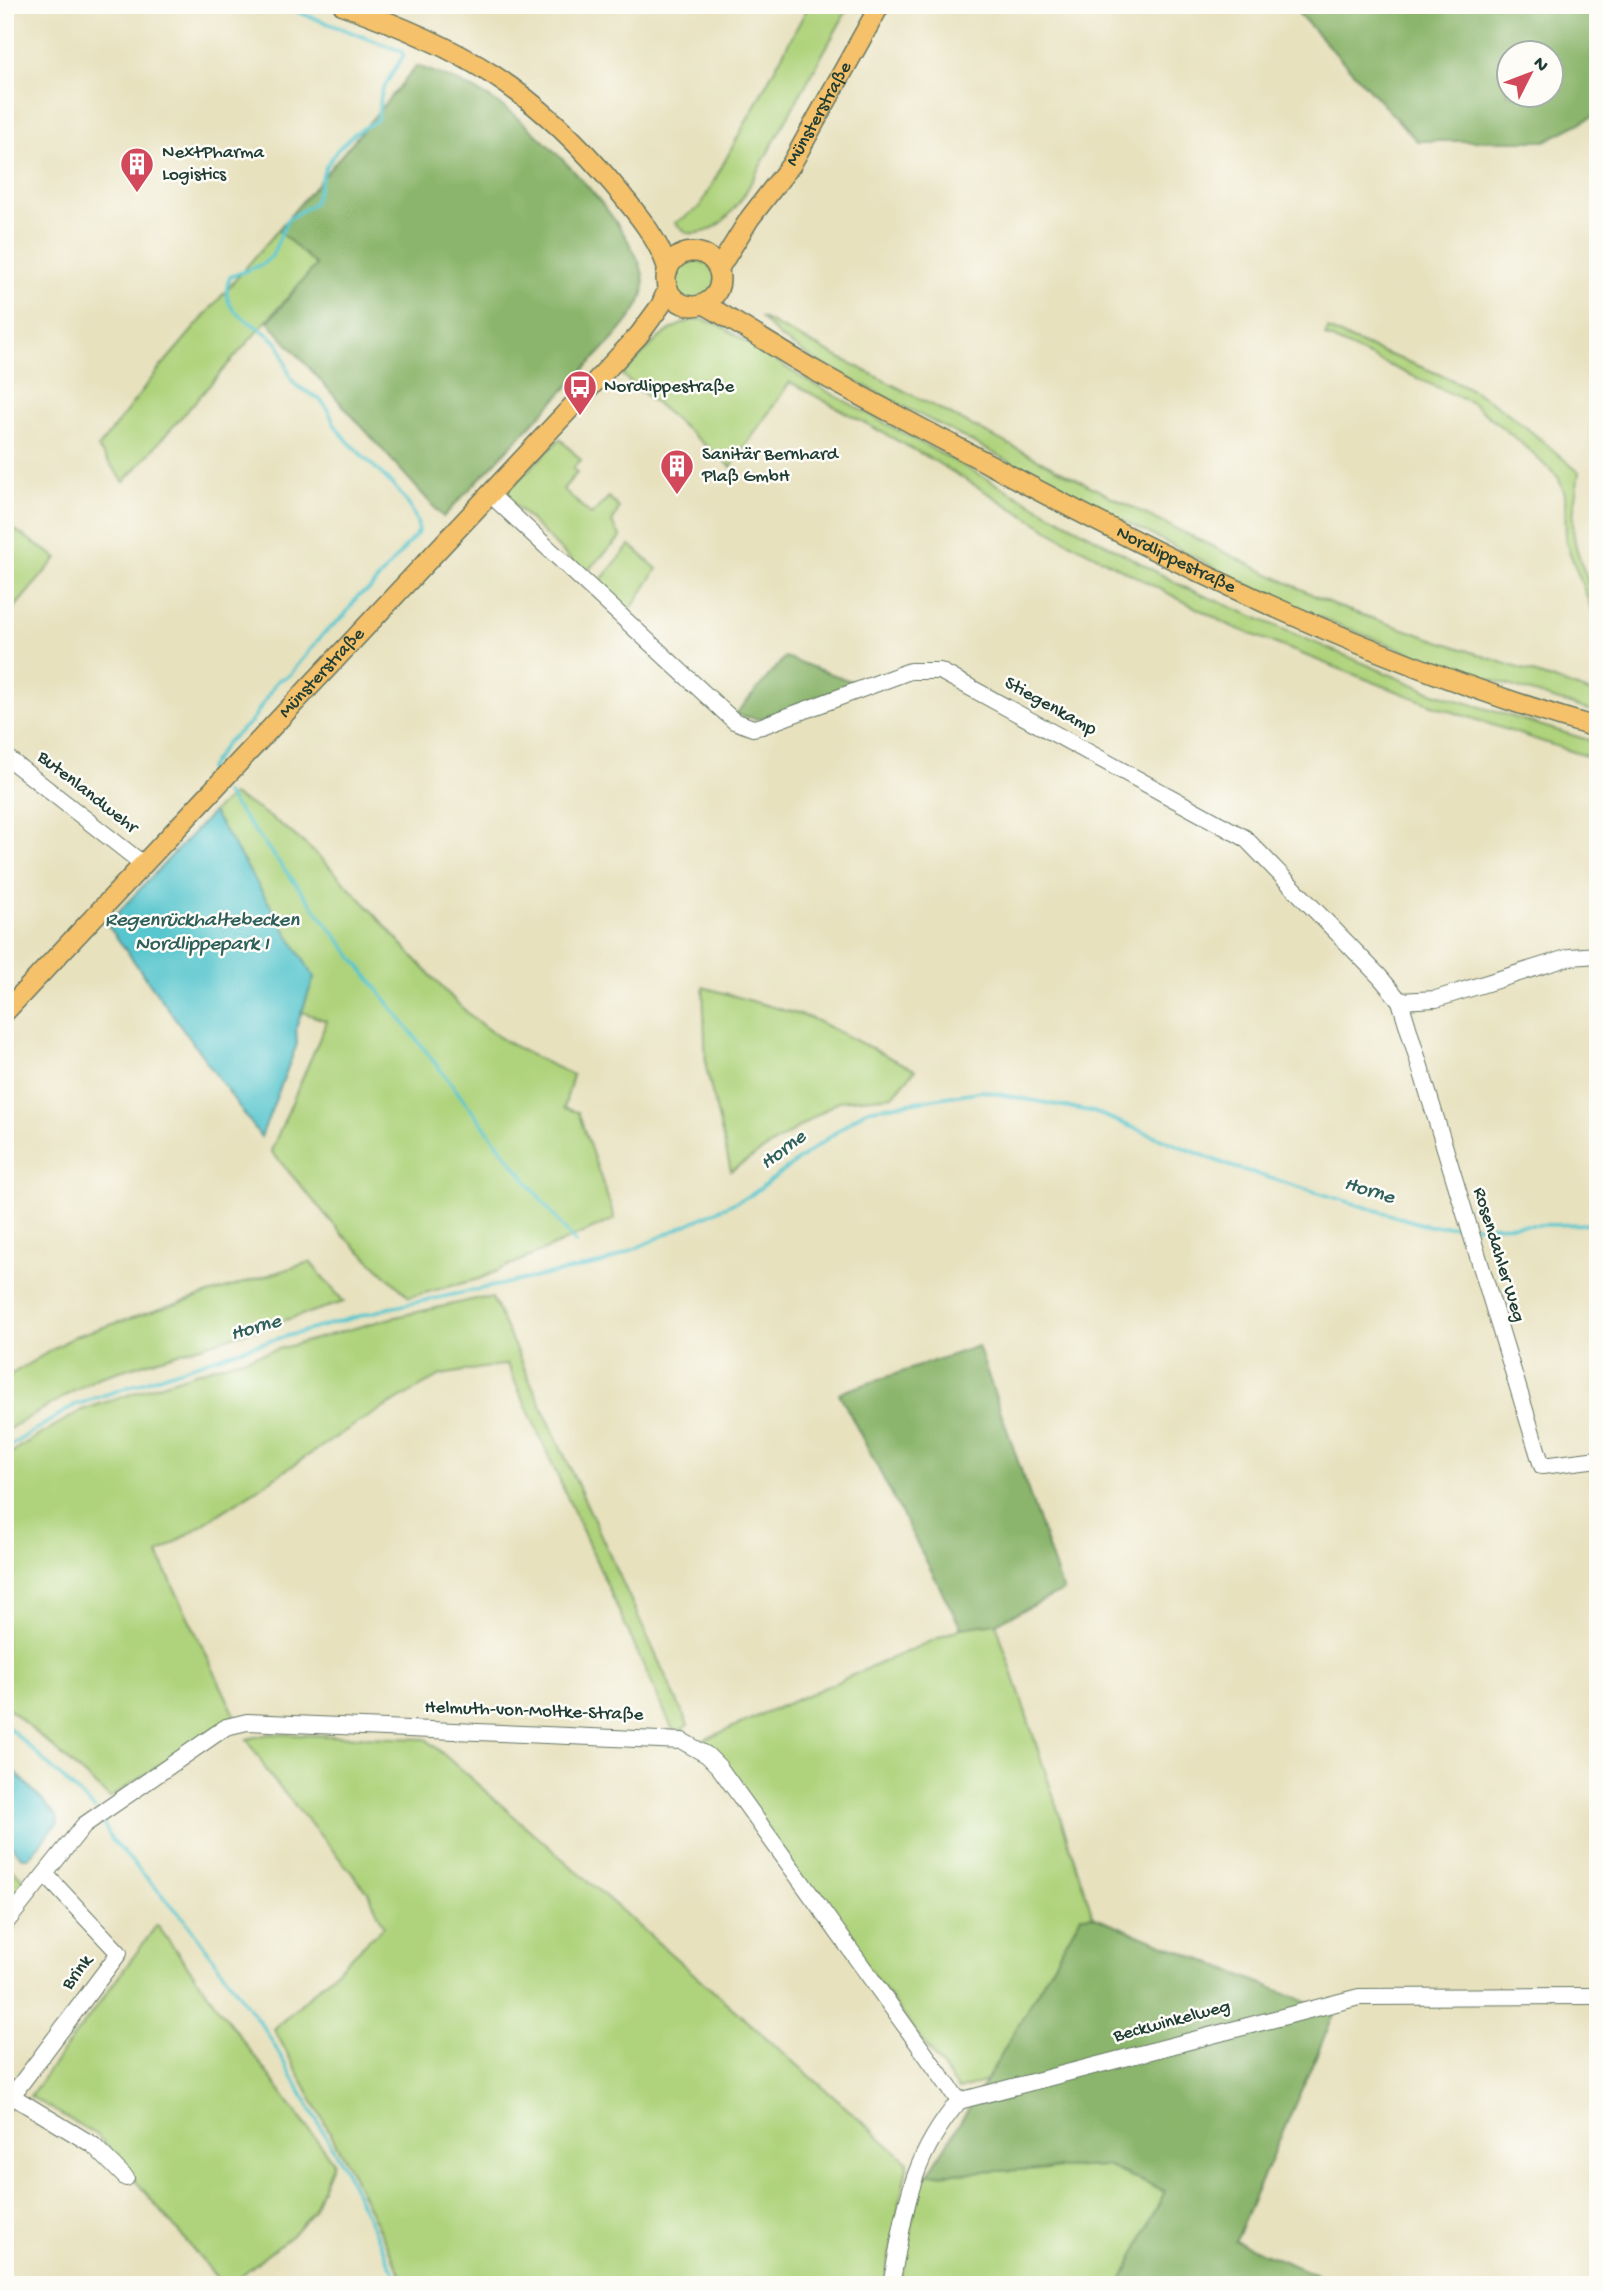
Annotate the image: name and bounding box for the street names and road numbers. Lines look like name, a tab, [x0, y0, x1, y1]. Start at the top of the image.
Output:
street label: Münsterstraße	[781, 58, 858, 170]
street label: Nordlippestraße	[1112, 521, 1239, 599]
street label: Münsterstraße	[274, 623, 370, 723]
street label: Stiegenkamp	[1000, 672, 1101, 742]
street label: Butenlandwehr	[31, 746, 144, 841]
street label: Rosendahler Weg	[1467, 1185, 1529, 1325]
street label: Helmuth-von-Moltke-Straße	[424, 1697, 644, 1727]
street label: Brink	[57, 1950, 100, 1996]
street label: Beckwinkelweg	[1110, 1995, 1233, 2049]

